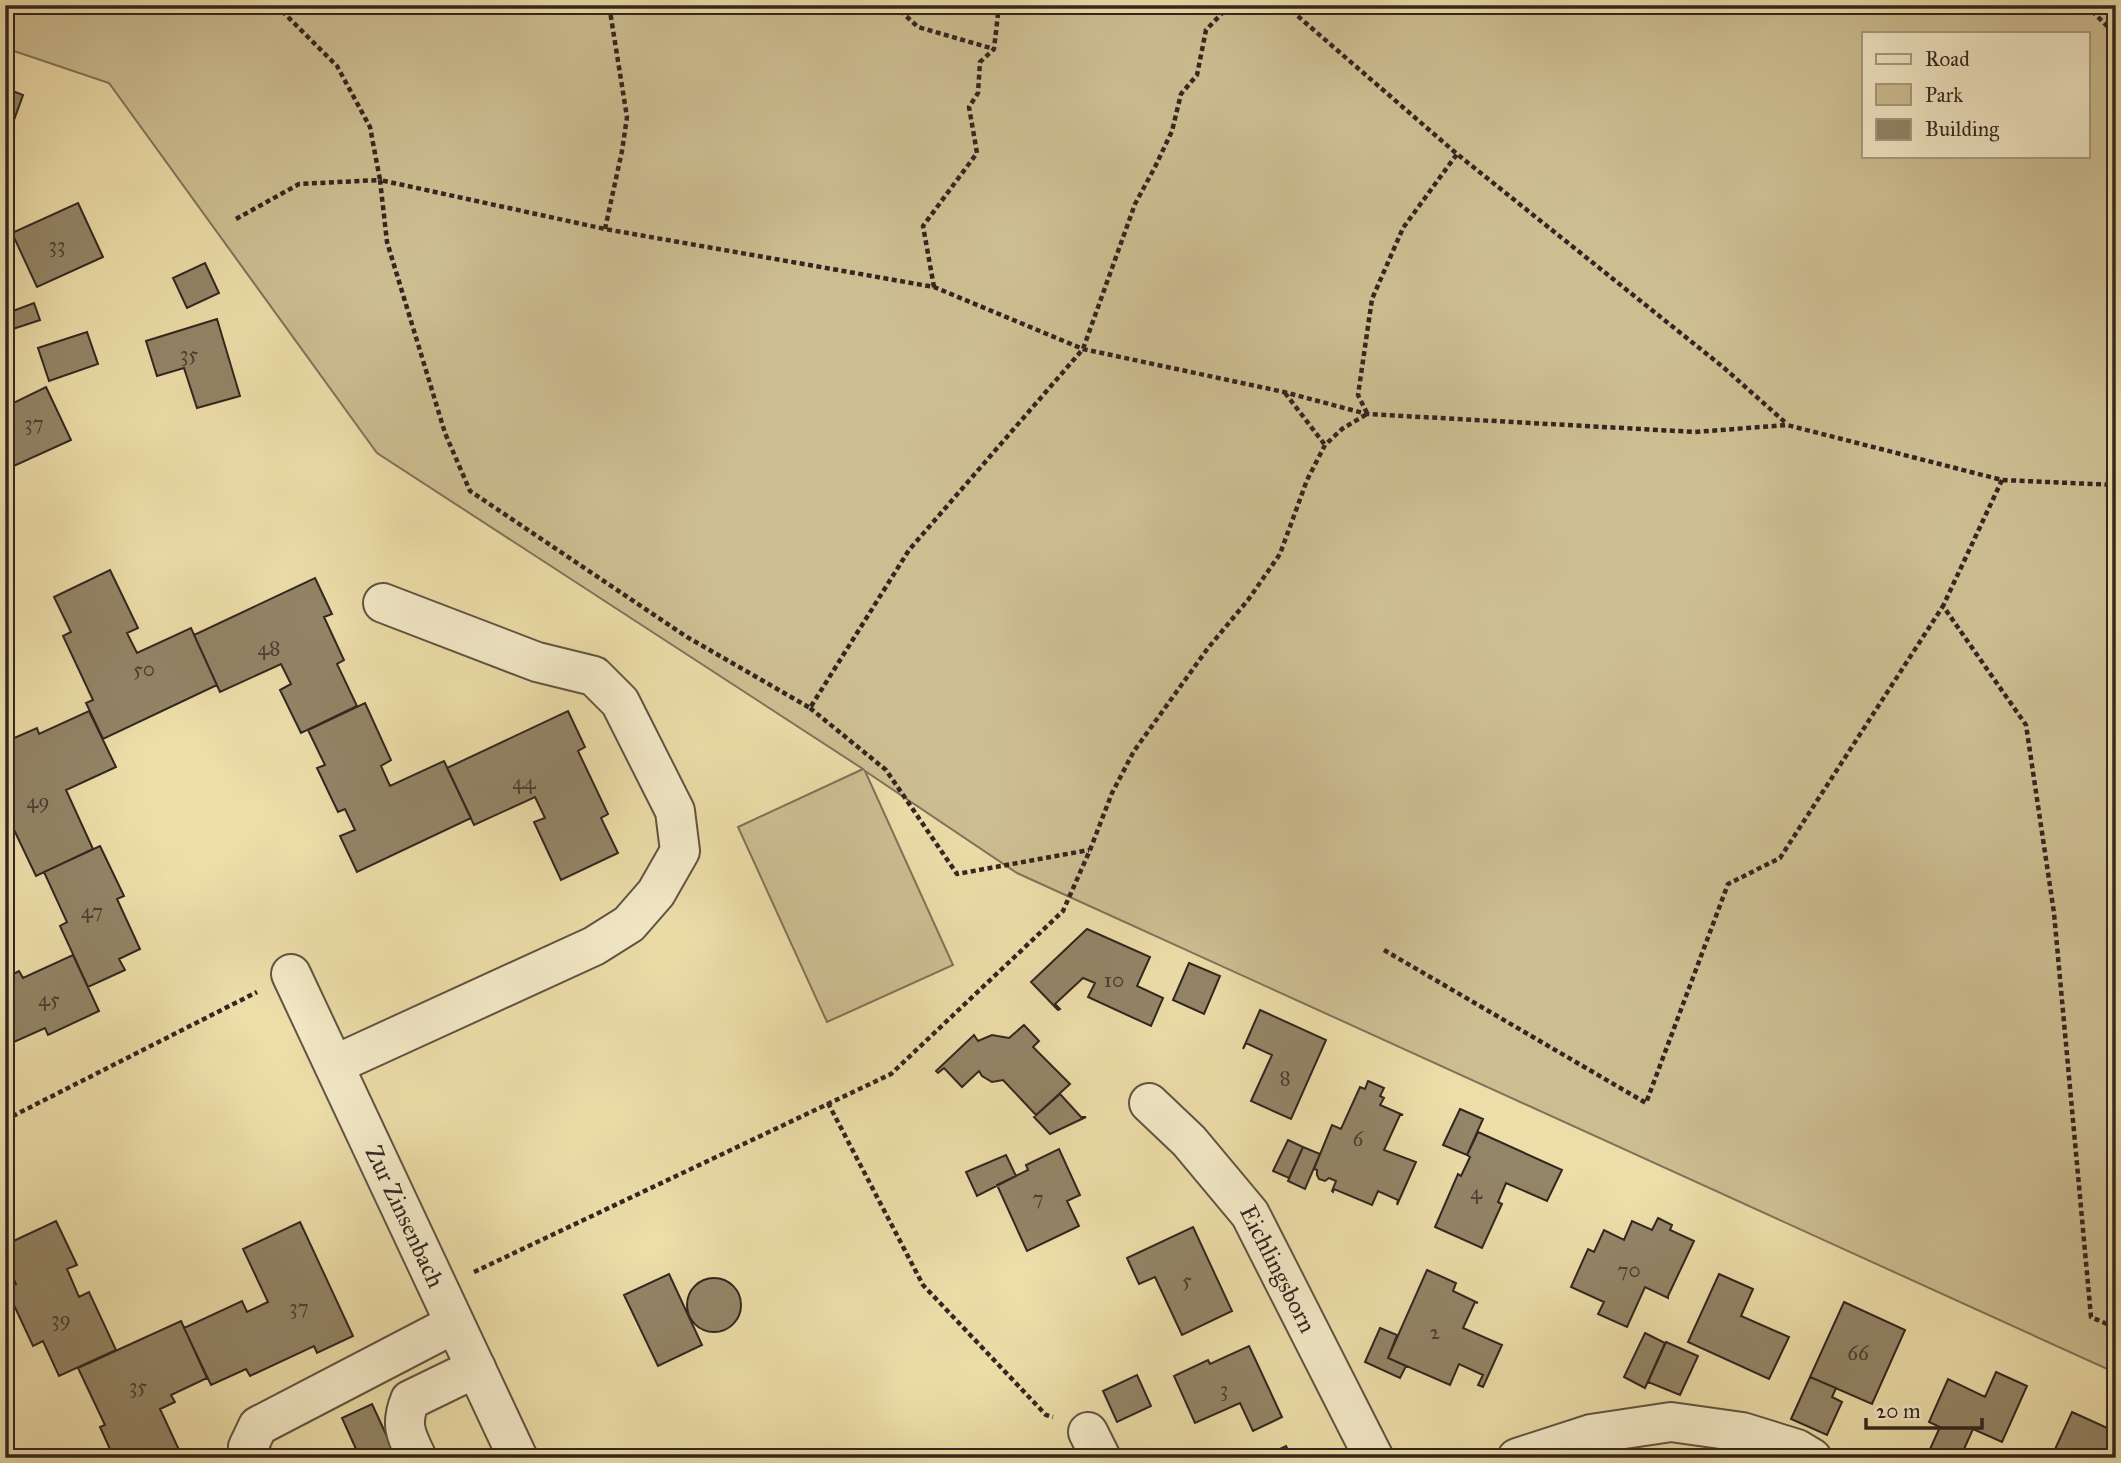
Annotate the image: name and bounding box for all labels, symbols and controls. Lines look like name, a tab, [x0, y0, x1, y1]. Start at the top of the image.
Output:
legend	[1862, 32, 2090, 158]
text: Road	[1925, 46, 1970, 72]
text: Park	[1925, 82, 1963, 108]
text: Building	[1925, 116, 1999, 142]
house number: 33	[49, 232, 65, 258]
house number: 35	[180, 341, 198, 367]
house number: 37	[24, 410, 44, 436]
house number: 48	[258, 635, 280, 661]
house number: 50	[133, 656, 155, 682]
house number: 44	[512, 769, 537, 795]
house number: 49	[27, 788, 49, 814]
house number: 47	[81, 898, 103, 924]
house number: 10	[1104, 967, 1124, 993]
house number: 45	[38, 986, 60, 1012]
house number: 8	[1279, 1065, 1291, 1091]
house number: 6	[1353, 1126, 1365, 1152]
street label: Zur Zinsenbach	[359, 1141, 451, 1292]
house number: 4	[1470, 1179, 1483, 1205]
house number: 7	[1032, 1185, 1044, 1211]
street label: Eichlingsborn	[1233, 1200, 1323, 1338]
house number: 70	[1617, 1257, 1641, 1283]
house number: 5	[1182, 1267, 1192, 1293]
house number: 37	[289, 1294, 309, 1320]
house number: 39	[51, 1306, 71, 1332]
house number: 2	[1430, 1319, 1441, 1345]
house number: 66	[1847, 1340, 1870, 1366]
house number: 35	[129, 1373, 147, 1399]
house number: 3	[1220, 1376, 1228, 1402]
scale bar	[1866, 1386, 1981, 1430]
text: 20 m	[1876, 1398, 1921, 1424]

